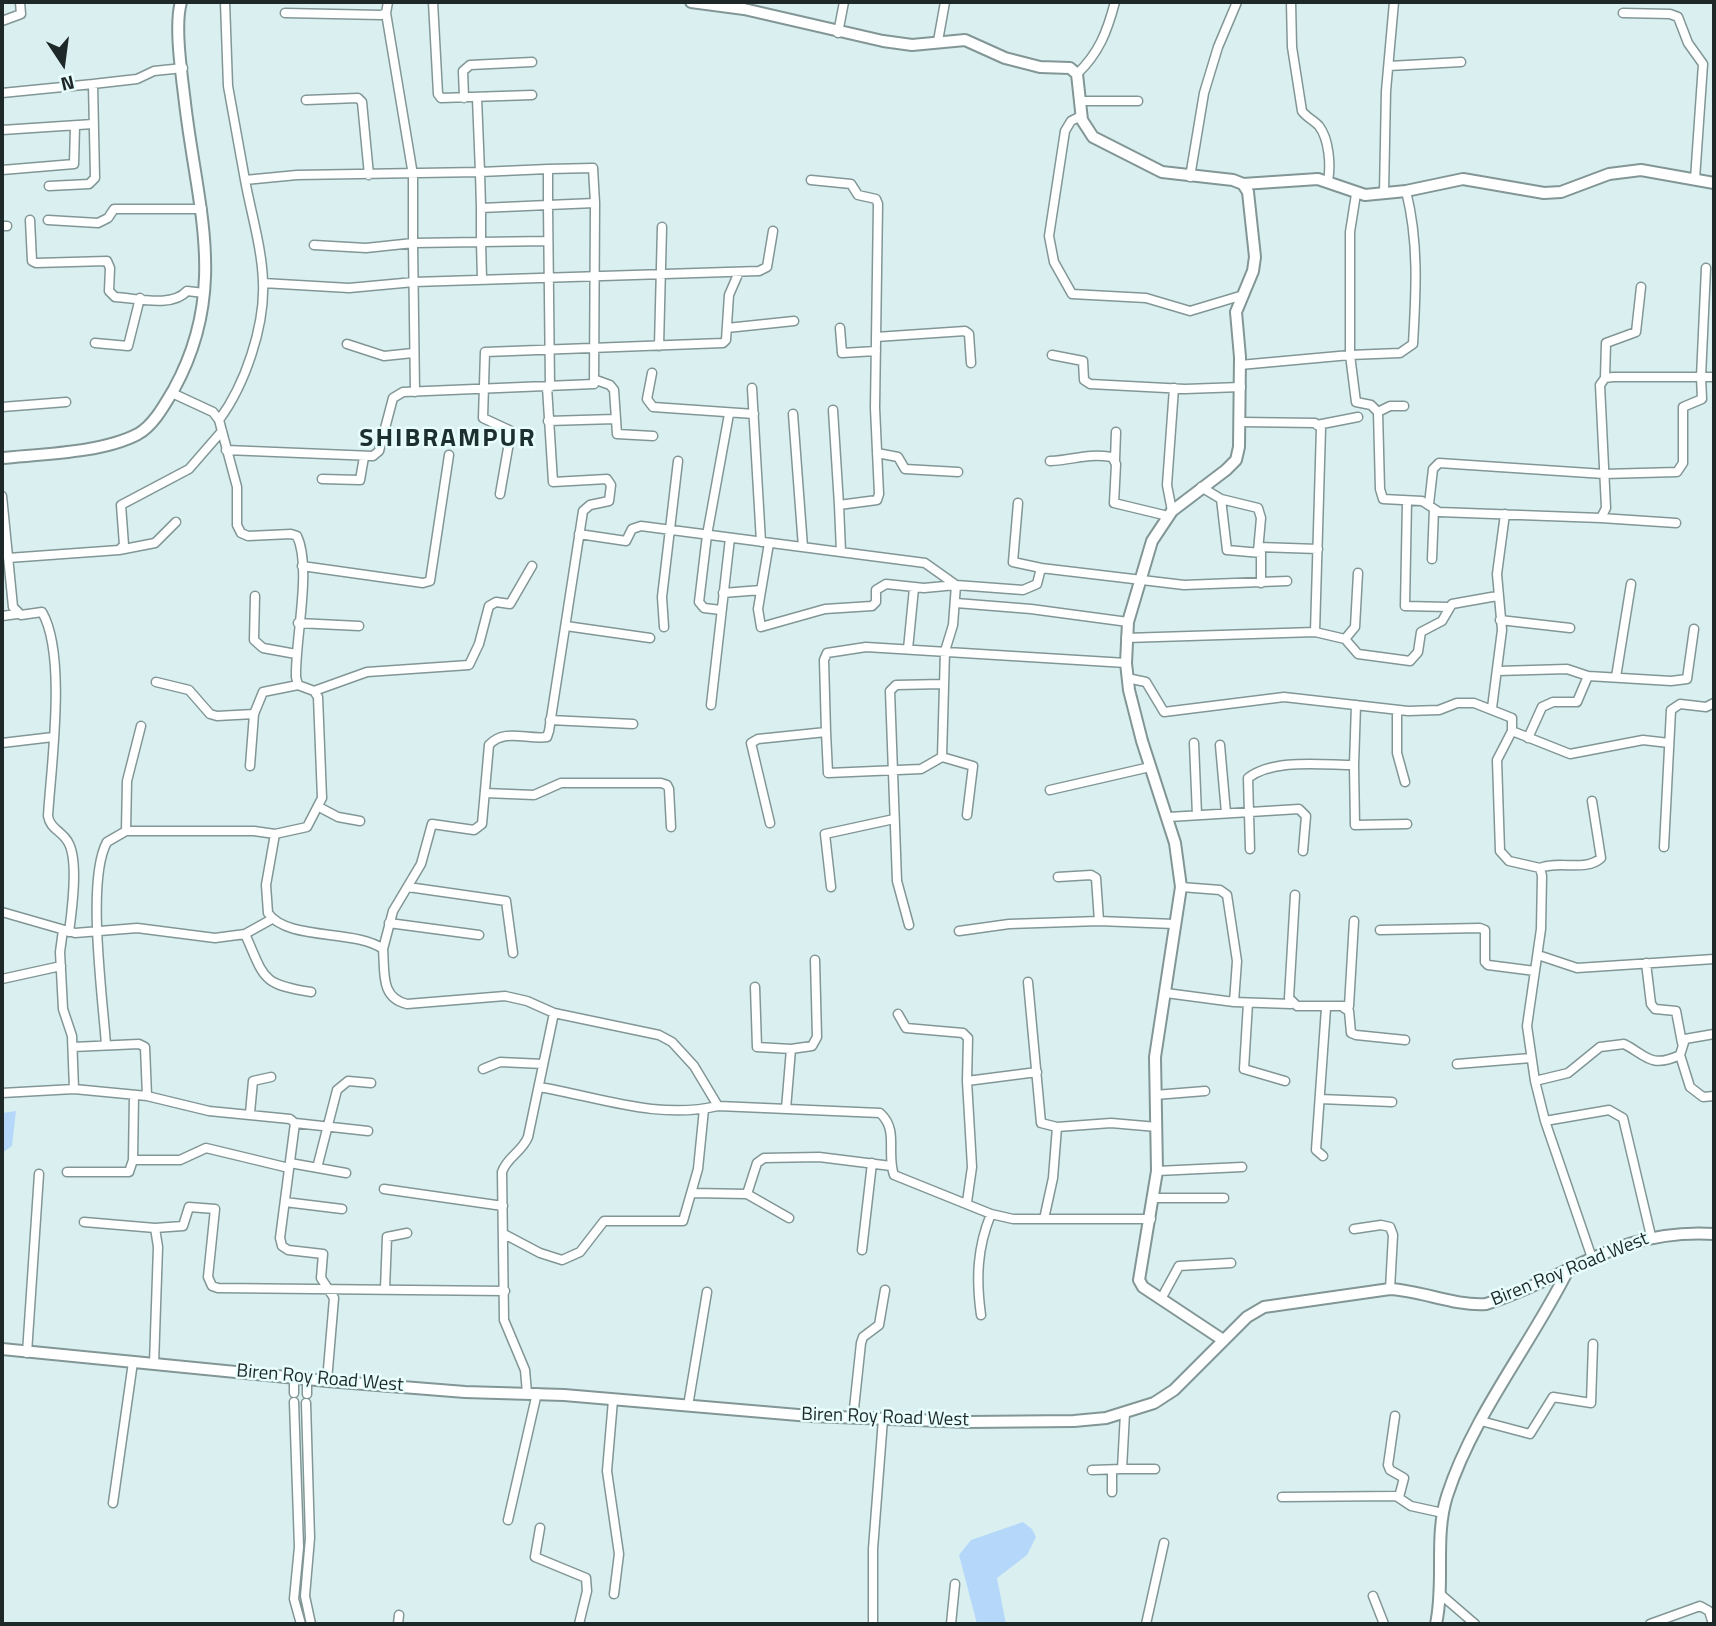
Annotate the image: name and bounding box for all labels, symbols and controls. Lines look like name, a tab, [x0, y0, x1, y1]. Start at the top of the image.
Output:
north arrow	[28, 28, 98, 98]
text: N	[58, 68, 78, 100]
district label: SHIBRAMPUR	[361, 424, 535, 456]
street label: Biren Roy Road West	[1488, 1228, 1652, 1312]
street label: Biren Roy Road West	[235, 1360, 405, 1398]
street label: Biren Roy Road West	[801, 1404, 969, 1432]

